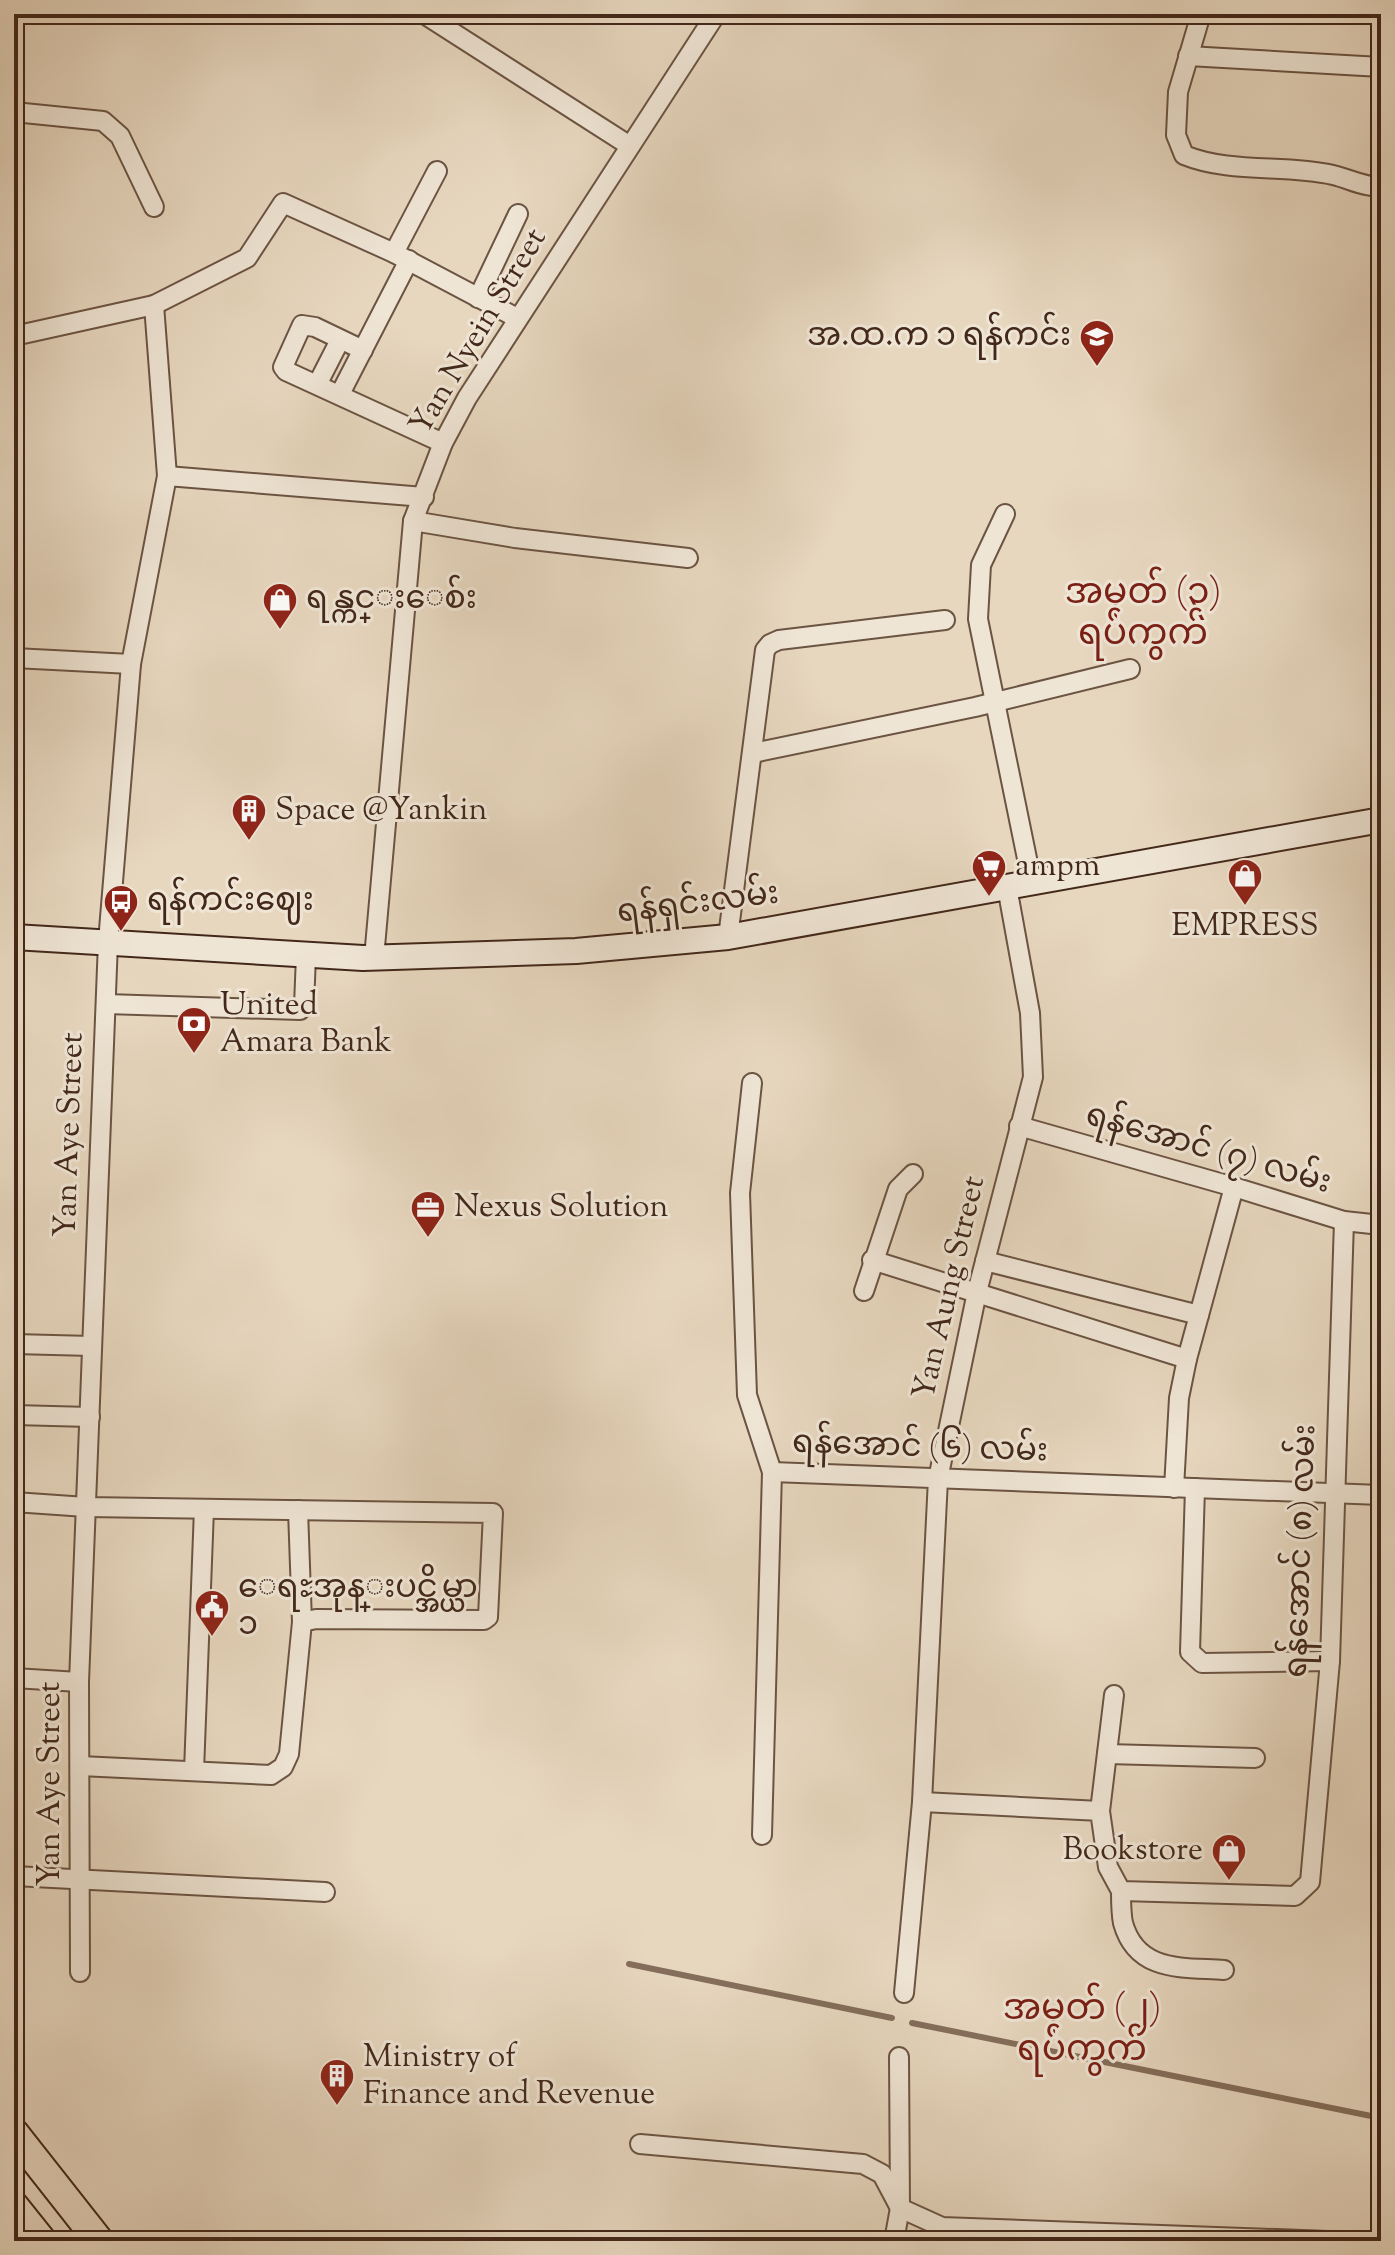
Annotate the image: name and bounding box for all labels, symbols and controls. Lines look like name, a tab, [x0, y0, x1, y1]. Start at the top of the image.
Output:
street label: Yan Nyein Street	[399, 220, 559, 444]
place label: အ.ထ.က ၁ ရန်ကင်း	[807, 311, 1071, 360]
school or university icon: အ.ထ.က ၁ ရန်ကင်း	[1078, 318, 1116, 368]
district label: အမှတ် (၃) ရပ်ကွက်	[1065, 566, 1221, 661]
place label: ရန္ကင္းေစ်း	[306, 574, 477, 623]
shop icon: ရန္ကင္းေစ်း	[261, 581, 299, 631]
place label: Space @Yankin	[275, 788, 487, 834]
building icon: Space @Yankin	[230, 792, 268, 842]
place label: ampm	[1015, 844, 1100, 890]
supermarket icon: ampm	[970, 848, 1008, 898]
shop icon: EMPRESS	[1226, 857, 1264, 907]
street label: ရန်ရှင်းလမ်း	[614, 868, 782, 937]
place label: ရန်ကင်းဈေး	[147, 876, 314, 925]
bus stop icon: ရန်ကင်းဈေး	[102, 883, 140, 933]
place label: EMPRESS	[1171, 904, 1319, 950]
place label: United Amara Bank	[220, 983, 392, 1066]
bank icon: United Amara Bank	[175, 1005, 213, 1055]
street label: Yan Aye Street	[43, 1032, 97, 1238]
street label: ရန်အောင် (၇) လမ်း	[1080, 1090, 1337, 1207]
street label: Yan Aung Street	[902, 1172, 998, 1404]
place label: Nexus Solution	[454, 1185, 669, 1231]
office icon: Nexus Solution	[409, 1189, 447, 1239]
street label: ရန်အောင် (၆) လမ်း	[791, 1418, 1049, 1475]
street label: ရန်အောင် (၈) လမ်း	[1272, 1423, 1329, 1679]
place label: ေရႊအုန္းပင္အိမ္ယာ ၁	[238, 1563, 478, 1649]
public building icon: ေရႊအုန္းပင္အိမ္ယာ ၁	[193, 1588, 231, 1638]
street label: Yan Aye Street	[28, 1681, 74, 1887]
place label: Bookstore	[1063, 1828, 1203, 1874]
shop icon: Bookstore	[1210, 1832, 1248, 1882]
district label: အမှတ် (၂) ရပ်ကွက်	[1003, 1982, 1161, 2077]
place label: Ministry of Finance and Revenue	[363, 2035, 655, 2118]
building icon: Ministry of Finance and Revenue	[318, 2057, 356, 2107]

